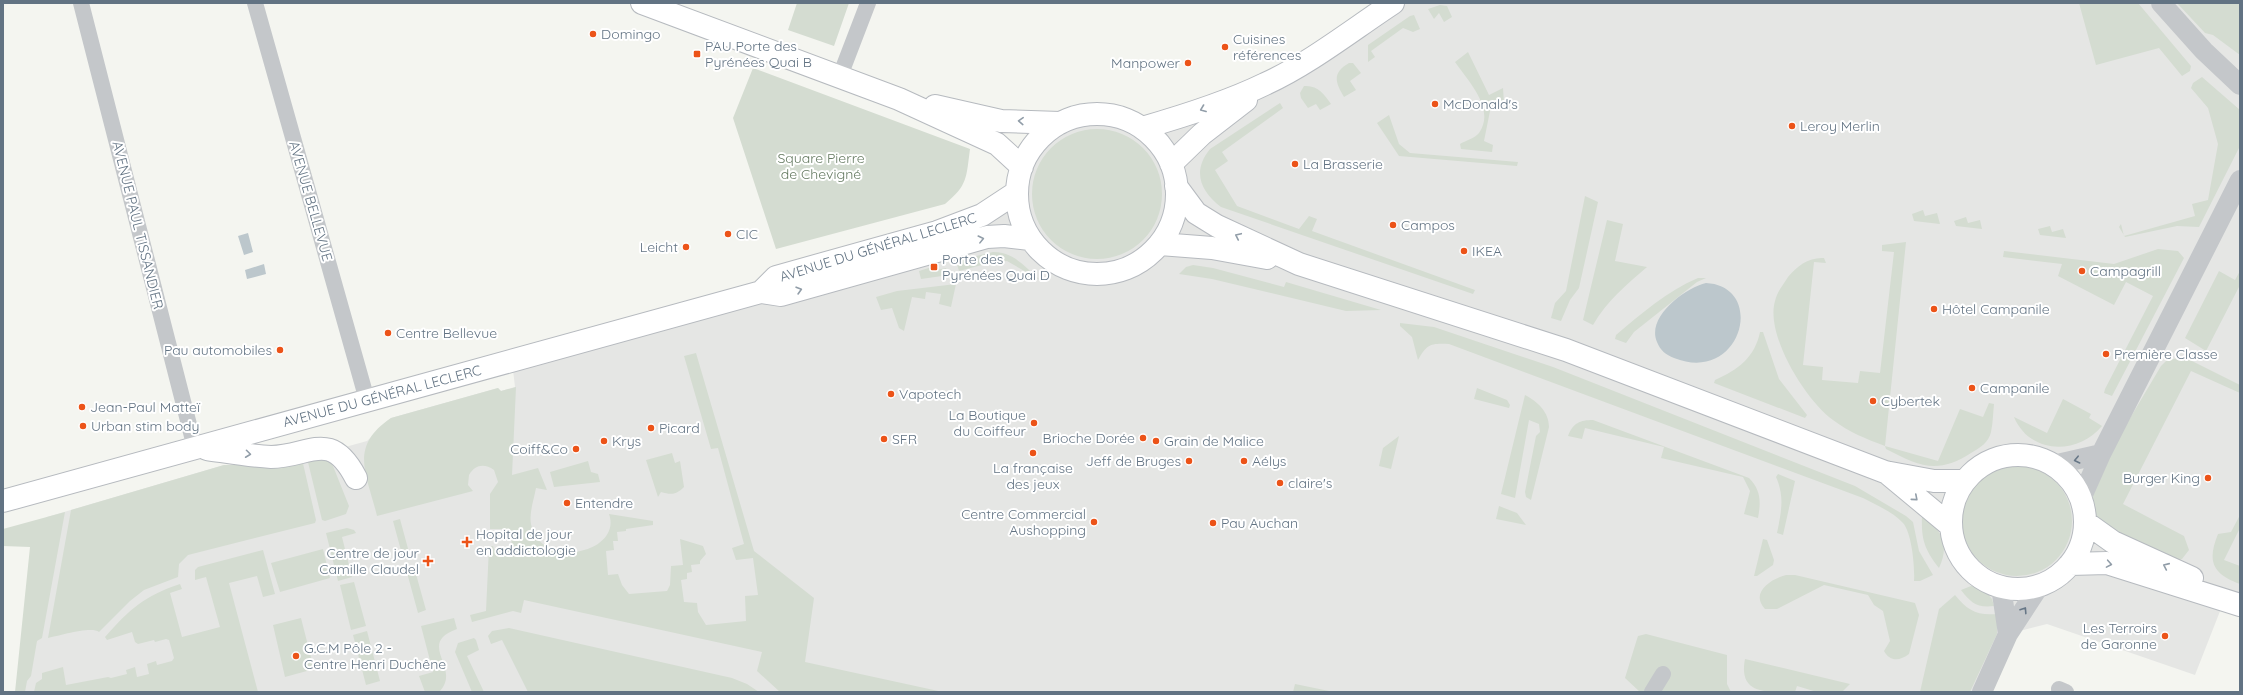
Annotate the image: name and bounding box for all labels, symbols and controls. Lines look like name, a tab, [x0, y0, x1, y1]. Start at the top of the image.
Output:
place label: Domingo	[601, 25, 660, 43]
marker: Domingo	[588, 29, 598, 39]
place label: Cuisines références	[1233, 30, 1301, 64]
place label: PAU Porte des Pyrénées Quai B	[705, 37, 812, 71]
marker: Cuisines références	[1220, 42, 1230, 52]
marker: PAU Porte des Pyrénées Quai B	[692, 49, 702, 59]
place label: Manpower	[1111, 54, 1181, 72]
marker: Manpower	[1183, 58, 1193, 68]
place label: McDonald's	[1443, 95, 1518, 113]
marker: McDonald's	[1430, 99, 1440, 109]
one-way arrow	[1200, 104, 1207, 112]
one-way arrow	[1018, 117, 1024, 126]
place label: Leroy Merlin	[1800, 117, 1880, 135]
marker: Leroy Merlin	[1787, 121, 1797, 131]
street label: AVENUE PAUL TISSANDIER	[108, 139, 168, 311]
street label: AVENUE BELLEVUE	[285, 139, 337, 263]
park label: Square Pierre de Chevigné	[777, 149, 865, 183]
place label: La Brasserie	[1303, 155, 1383, 173]
marker: La Brasserie	[1290, 159, 1300, 169]
street label: AVENUE DU GÉNÉRAL LECLERC	[777, 208, 979, 286]
place label: Campos	[1401, 216, 1455, 234]
marker: Campos	[1388, 220, 1398, 230]
place label: CIC	[736, 225, 758, 243]
marker: CIC	[723, 229, 733, 239]
one-way arrow	[1235, 233, 1243, 241]
one-way arrow	[978, 235, 984, 243]
place label: Leicht	[640, 238, 678, 256]
marker: Leicht	[681, 242, 691, 252]
place label: IKEA	[1472, 242, 1502, 260]
marker: IKEA	[1459, 246, 1469, 256]
place label: Porte des Pyrénées Quai D	[942, 250, 1050, 284]
marker: Porte des Pyrénées Quai D	[929, 262, 939, 272]
place label: Campagrill	[2090, 262, 2161, 280]
marker: Campagrill	[2077, 266, 2087, 276]
one-way arrow	[795, 286, 802, 295]
place label: Hôtel Campanile	[1942, 300, 2050, 318]
marker: Hôtel Campanile	[1929, 304, 1939, 314]
place label: Centre Bellevue	[396, 324, 497, 342]
marker: Centre Bellevue	[383, 328, 393, 338]
place label: Pau automobiles	[164, 341, 272, 359]
marker: Pau automobiles	[275, 345, 285, 355]
place label: Première Classe	[2114, 345, 2218, 363]
marker: Première Classe	[2101, 349, 2111, 359]
street label: AVENUE DU GÉNÉRAL LECLERC	[281, 361, 483, 431]
place label: Campanile	[1980, 379, 2050, 397]
marker: Campanile	[1967, 383, 1977, 393]
place label: Vapotech	[899, 385, 961, 403]
marker: Vapotech	[886, 389, 896, 399]
place label: Cybertek	[1881, 392, 1940, 410]
marker: Cybertek	[1868, 396, 1878, 406]
place label: Jean-Paul Matteï	[90, 398, 201, 416]
marker: Jean-Paul Matteï	[77, 402, 87, 412]
place label: La Boutique du Coiffeur	[949, 406, 1027, 440]
place label: Urban stim body	[91, 417, 200, 435]
marker: La Boutique du Coiffeur	[1029, 418, 1039, 428]
place label: Picard	[659, 419, 700, 437]
marker: Urban stim body	[78, 421, 88, 431]
marker: Picard	[646, 423, 656, 433]
place label: Brioche Dorée	[1043, 429, 1135, 447]
place label: SFR	[892, 430, 917, 448]
place label: Krys	[612, 432, 641, 450]
place label: Grain de Malice	[1164, 432, 1264, 450]
marker: Brioche Dorée	[1138, 433, 1148, 443]
marker: SFR	[879, 434, 889, 444]
marker: Krys	[599, 436, 609, 446]
marker: Grain de Malice	[1151, 436, 1161, 446]
place label: Coiff&Co	[510, 440, 568, 458]
marker: Coiff&Co	[571, 444, 581, 454]
marker: La française des jeux	[1028, 448, 1038, 458]
one-way arrow	[245, 449, 251, 458]
place label: Jeff de Bruges	[1086, 452, 1181, 470]
place label: Aélys	[1252, 452, 1286, 470]
one-way arrow	[2074, 455, 2080, 463]
marker: Jeff de Bruges	[1184, 456, 1194, 466]
marker: Aélys	[1239, 456, 1249, 466]
place label: La française des jeux	[993, 459, 1073, 493]
place label: Burger King	[2123, 469, 2200, 487]
marker: Burger King	[2203, 473, 2213, 483]
place label: claire's	[1288, 474, 1332, 492]
marker: claire's	[1275, 478, 1285, 488]
one-way arrow	[1910, 493, 1918, 500]
place label: Entendre	[575, 494, 633, 512]
marker: Entendre	[562, 498, 572, 508]
place label: Centre Commercial Aushopping	[961, 505, 1086, 539]
place label: Pau Auchan	[1221, 514, 1298, 532]
marker: Centre Commercial Aushopping	[1089, 517, 1099, 527]
marker: Pau Auchan	[1208, 518, 1218, 528]
place label: Hopital de jour en addictologie	[476, 525, 576, 559]
marker: Hopital de jour en addictologie	[461, 536, 473, 548]
place label: Centre de jour Camille Claudel	[319, 544, 420, 578]
marker: Centre de jour Camille Claudel	[422, 555, 434, 567]
one-way arrow	[2105, 560, 2112, 568]
one-way arrow	[2163, 563, 2171, 571]
one-way arrow	[2019, 607, 2026, 614]
place label: Les Terroirs de Garonne	[2081, 619, 2157, 653]
marker: Les Terroirs de Garonne	[2160, 631, 2170, 641]
place label: G.C.M Pôle 2 - Centre Henri Duchêne	[304, 639, 446, 673]
marker: G.C.M Pôle 2 - Centre Henri Duchêne	[291, 651, 301, 661]

